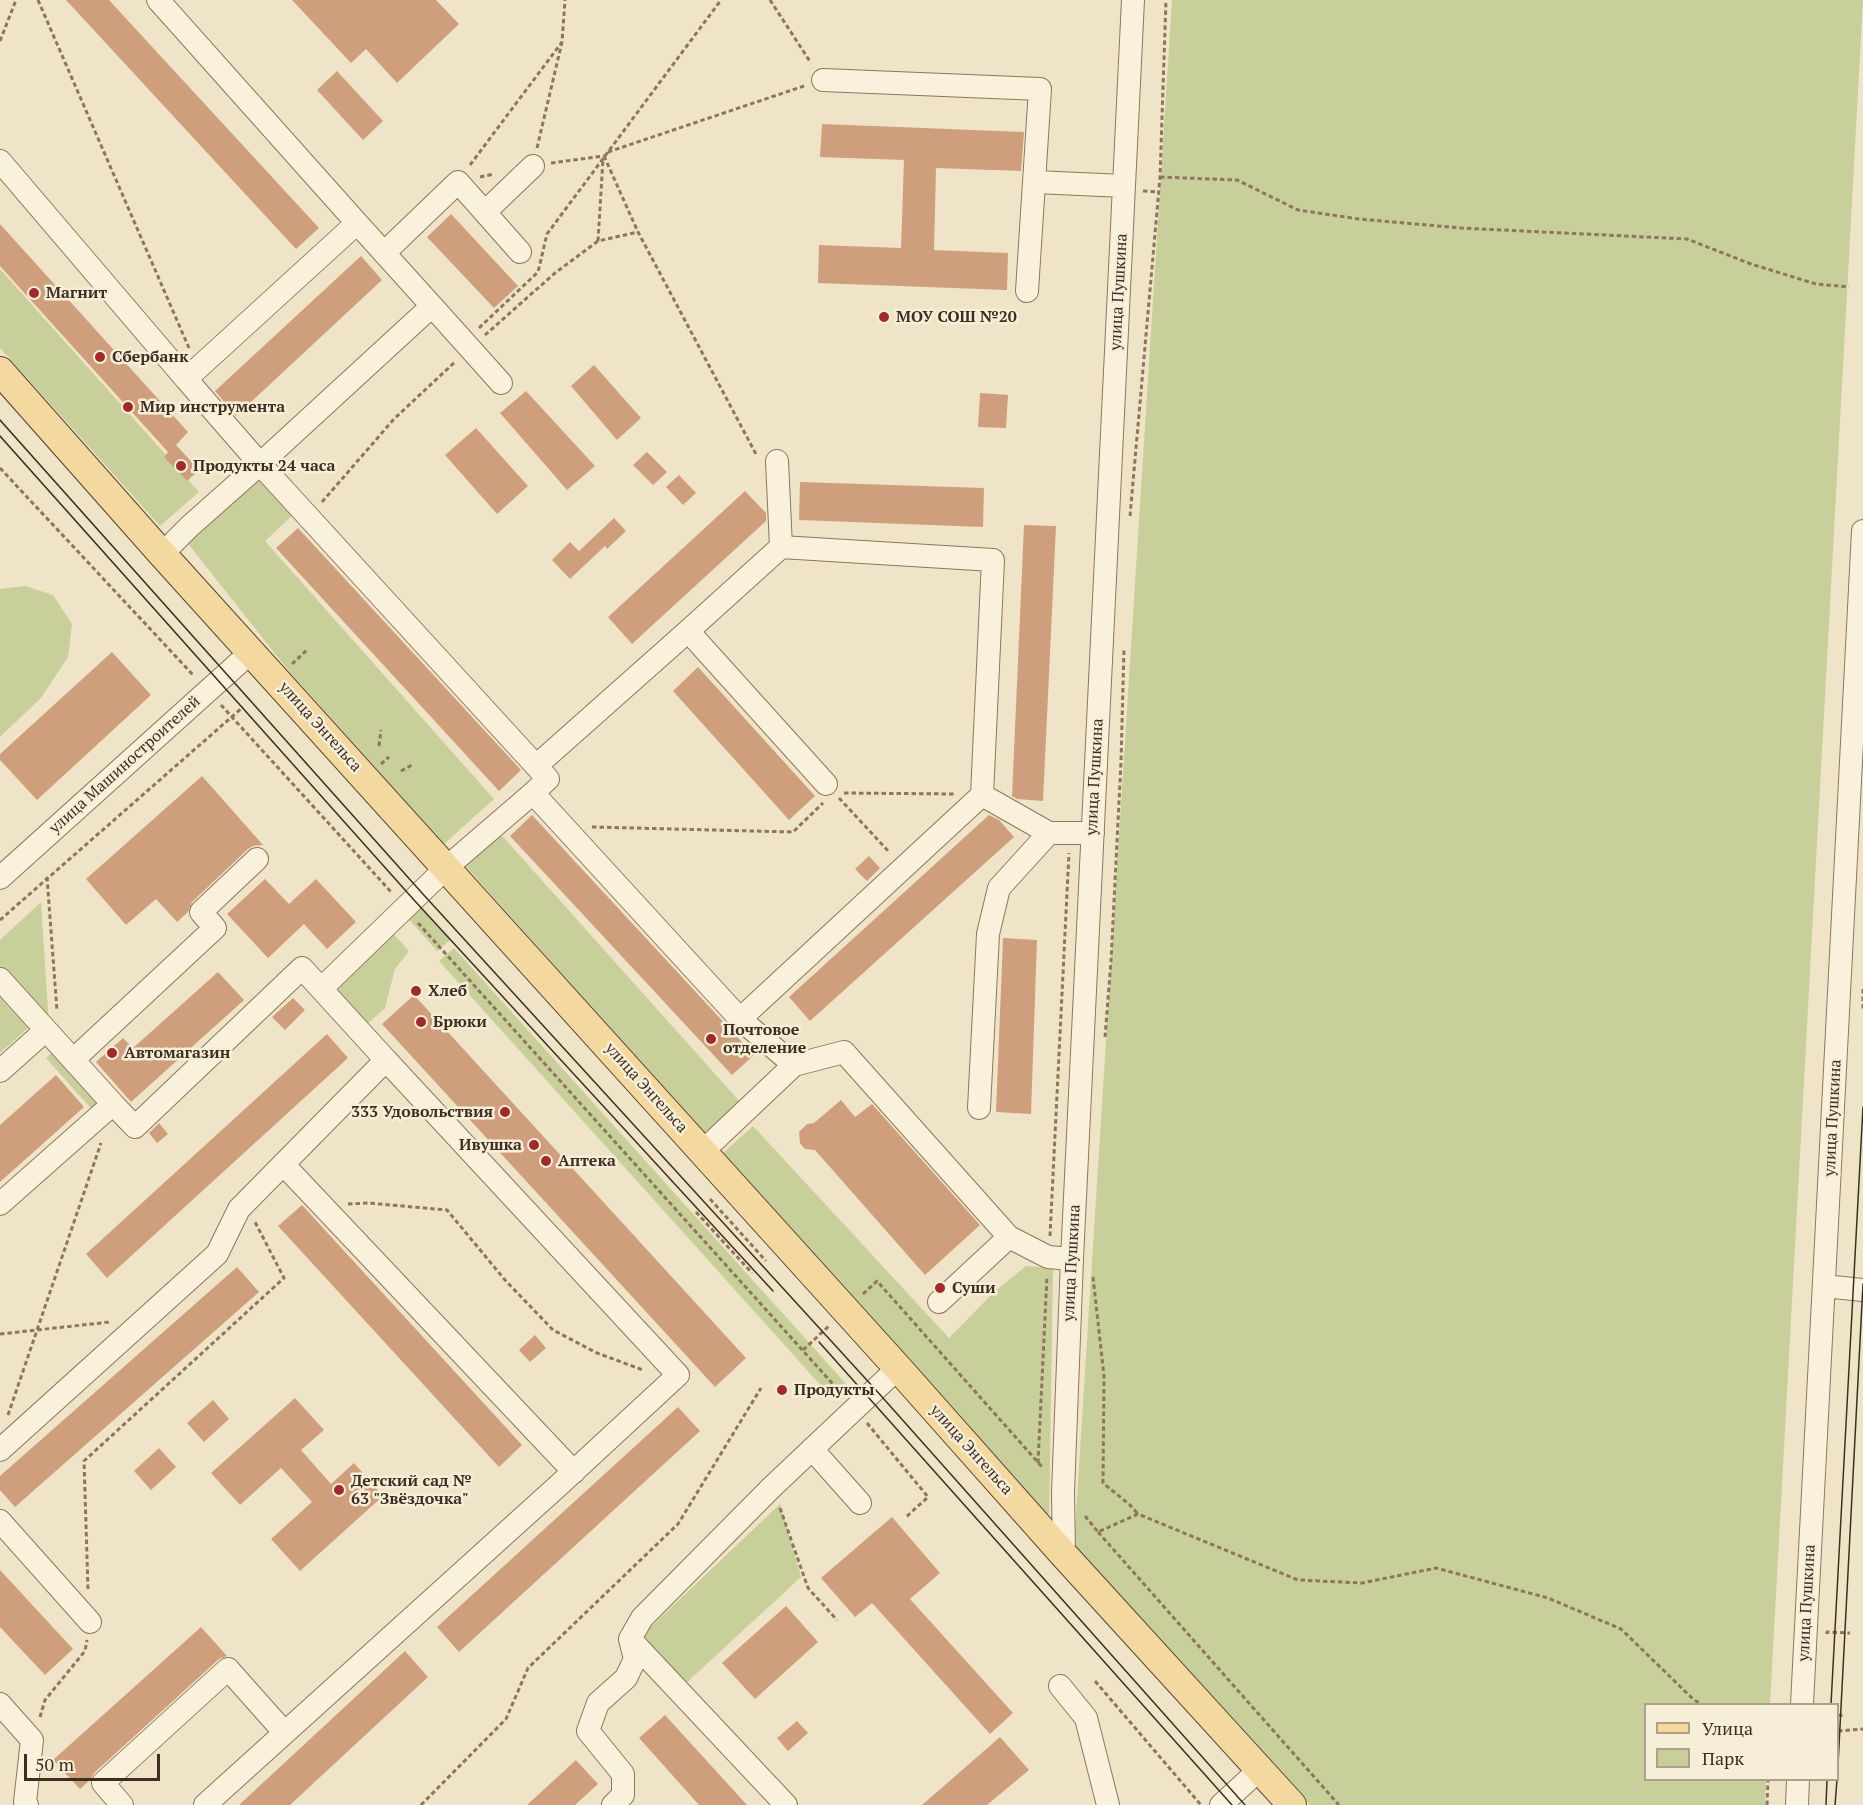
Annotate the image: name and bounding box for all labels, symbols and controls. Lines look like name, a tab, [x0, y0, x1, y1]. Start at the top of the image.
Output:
street label: улица Пушкина	[1106, 233, 1132, 351]
place label: Магнит	[46, 283, 107, 303]
marker: Магнит	[27, 286, 41, 300]
place label: МОУ СОШ №20	[896, 307, 1017, 327]
marker: МОУ СОШ №20	[877, 310, 891, 324]
place label: Сбербанк	[112, 347, 188, 367]
marker: Сбербанк	[93, 350, 107, 364]
place label: Мир инструмента	[140, 397, 285, 417]
marker: Мир инструмента	[121, 400, 135, 414]
place label: Продукты 24 часа	[193, 456, 335, 476]
marker: Продукты 24 часа	[174, 459, 188, 473]
street label: улица Энгельса	[274, 678, 366, 776]
street label: улица Машиностроителей	[45, 692, 205, 838]
street label: улица Пушкина	[1082, 718, 1108, 836]
place label: Хлеб	[428, 981, 467, 1001]
marker: Хлеб	[409, 984, 423, 998]
place label: Брюки	[433, 1012, 487, 1032]
marker: Брюки	[414, 1015, 428, 1029]
place label: Почтовое отделение	[723, 1020, 806, 1058]
marker: Почтовое отделение	[704, 1032, 718, 1046]
street label: улица Энгельса	[600, 1039, 692, 1137]
place label: Автомагазин	[124, 1043, 230, 1063]
marker: Автомагазин	[105, 1046, 119, 1060]
street label: улица Пушкина	[1820, 1059, 1846, 1177]
place label: 333 Удовольствия	[351, 1102, 493, 1122]
marker: 333 Удовольствия	[498, 1105, 512, 1119]
place label: Ивушка	[459, 1135, 522, 1155]
marker: Ивушка	[527, 1138, 541, 1152]
place label: Аптека	[558, 1151, 616, 1171]
marker: Аптека	[539, 1154, 553, 1168]
street label: улица Пушкина	[1059, 1204, 1085, 1322]
place label: Суши	[952, 1278, 996, 1298]
marker: Суши	[933, 1281, 947, 1295]
place label: Продукты	[794, 1380, 875, 1400]
marker: Продукты	[775, 1383, 789, 1397]
street label: улица Энгельса	[925, 1401, 1017, 1499]
place label: Детский сад № 63 "Звёздочка"	[351, 1471, 472, 1509]
marker: Детский сад № 63 "Звёздочка"	[332, 1483, 346, 1497]
street label: улица Пушкина	[1794, 1544, 1820, 1662]
legend	[1644, 1703, 1839, 1781]
text: Улица	[1702, 1716, 1753, 1740]
scale bar	[27, 1742, 164, 1780]
text: Парк	[1702, 1746, 1744, 1770]
text: 50 m	[35, 1752, 74, 1776]

